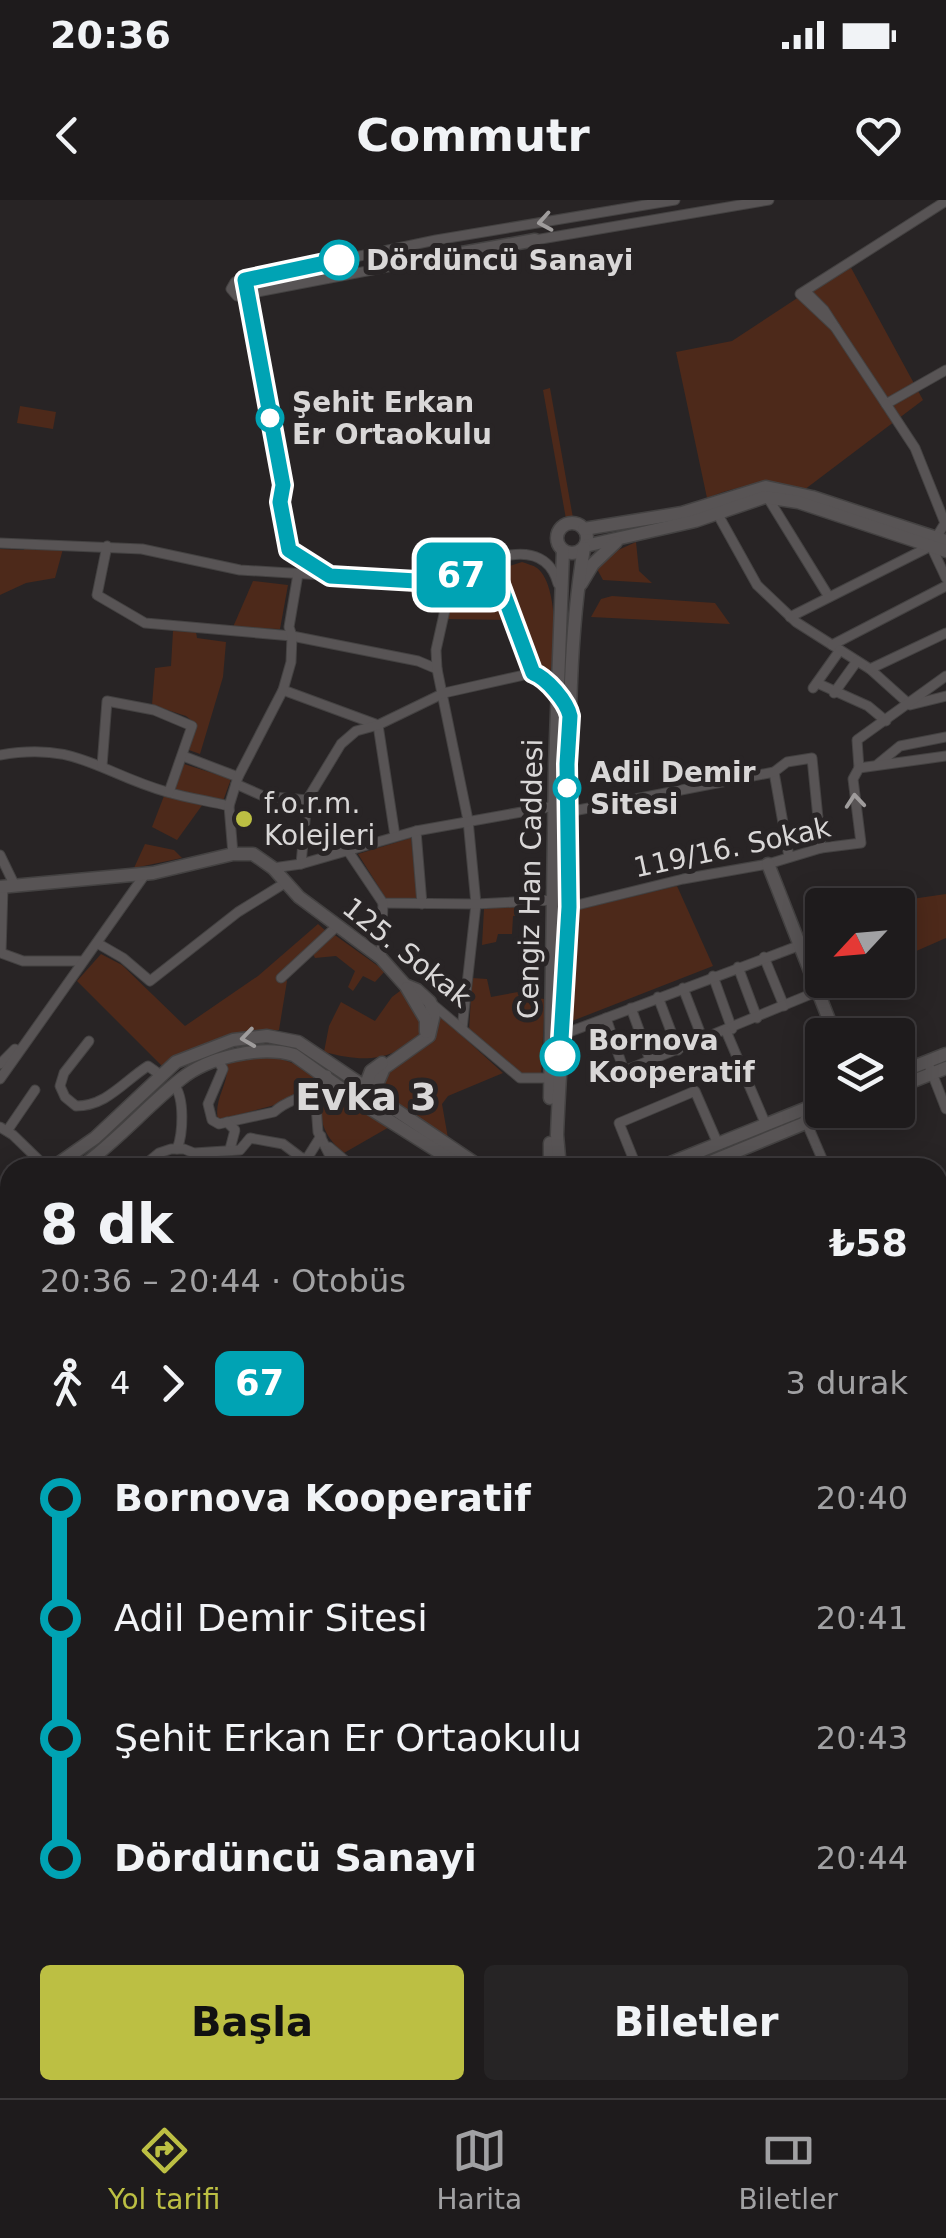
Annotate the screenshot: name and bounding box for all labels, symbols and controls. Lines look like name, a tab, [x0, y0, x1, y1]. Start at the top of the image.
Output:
text: 20:36	[50, 13, 171, 57]
icon: back	[40, 108, 95, 163]
icon: heart	[851, 108, 906, 163]
text: Commutr	[356, 109, 590, 162]
one-way arrow	[536, 211, 553, 232]
marker: Dördüncü Sanayi	[320, 241, 358, 279]
place label: Dördüncü Sanayi	[366, 244, 633, 277]
place label: Şehit Erkan Er Ortaokulu	[292, 386, 492, 451]
marker: Şehit Erkan Er Ortaokulu	[257, 405, 283, 431]
line badge: 67	[416, 542, 506, 608]
text: 67	[437, 555, 485, 595]
street label: Cengiz Han Caddesi	[512, 739, 549, 1019]
place label: Adil Demir Sitesi	[590, 756, 756, 821]
marker: Adil Demir Sitesi	[554, 775, 580, 801]
place label: f.o.r.m. Kolejleri	[264, 787, 375, 852]
one-way arrow	[845, 792, 866, 808]
marker: f.o.r.m. Kolejleri	[233, 808, 255, 830]
street label: 119/16. Sokak	[631, 810, 834, 884]
north arrow	[805, 888, 915, 998]
map controls	[805, 888, 915, 1128]
street label: 125. Sokak	[336, 891, 478, 1015]
button: layers	[805, 1018, 915, 1128]
place label: Bornova Kooperatif	[588, 1024, 755, 1089]
one-way arrow	[239, 1027, 256, 1048]
marker: Bornova Kooperatif	[541, 1037, 579, 1075]
district label: Evka 3	[295, 1075, 437, 1119]
text: 8 dk	[40, 1192, 173, 1256]
text: ₺58	[829, 1221, 908, 1265]
text: 20:36 – 20:44 · Otobüs	[40, 1262, 406, 1300]
icon: walk	[40, 1356, 95, 1411]
icon: forward	[145, 1356, 200, 1411]
text: 67	[235, 1363, 284, 1403]
text: 4	[110, 1364, 130, 1402]
text: 3 durak	[786, 1364, 908, 1402]
text: Bornova Kooperatif	[114, 1476, 531, 1520]
text: 20:40	[816, 1479, 908, 1517]
text: Adil Demir Sitesi	[114, 1596, 428, 1640]
text: 20:41	[816, 1599, 908, 1637]
text: Şehit Erkan Er Ortaokulu	[114, 1716, 582, 1760]
text: 20:43	[816, 1719, 908, 1757]
text: Dördüncü Sanayi	[114, 1836, 477, 1880]
text: 20:44	[816, 1839, 908, 1877]
button: Başla	[40, 1965, 464, 2080]
button: Biletler	[484, 1965, 908, 2080]
tab: Yol tarifi	[108, 2123, 220, 2216]
tab: Harita	[437, 2123, 522, 2216]
tab: Biletler	[738, 2123, 838, 2216]

